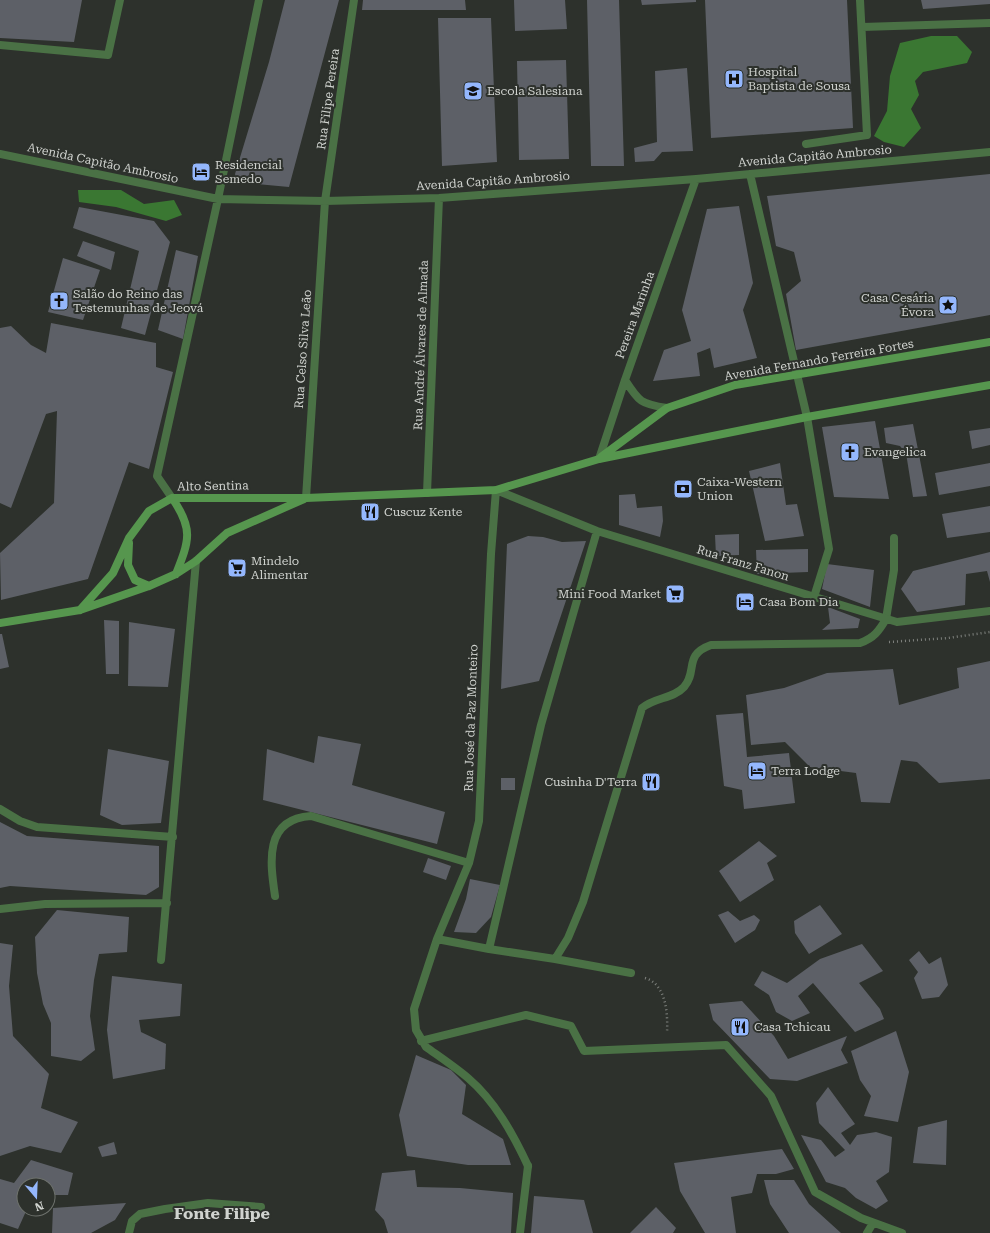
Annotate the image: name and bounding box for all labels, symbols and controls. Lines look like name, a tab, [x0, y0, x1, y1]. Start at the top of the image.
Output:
street label: Rua Filipe Pereira	[314, 47, 342, 150]
place label: Hospital Baptista de Sousa	[748, 65, 851, 93]
hospital icon: Hospital Baptista de Sousa	[723, 68, 745, 90]
school or university icon: Escola Salesiana	[462, 80, 484, 102]
place label: Escola Salesiana	[487, 84, 583, 98]
street label: Avenida Capitão Ambrosio	[26, 140, 180, 186]
street label: Avenida Capitão Ambrosio	[738, 142, 892, 170]
place label: Residencial Semedo	[215, 158, 282, 186]
hotel icon: Residencial Semedo	[190, 161, 212, 183]
street label: Avenida Capitão Ambrosio	[416, 169, 570, 193]
street label: Rua André Álvares de Almada	[411, 259, 431, 430]
street label: Pereira Marinha	[613, 269, 657, 361]
place label: Salão do Reino das Testemunhas de Jeová	[73, 287, 204, 315]
street label: Rua Celso Silva Leão	[292, 289, 314, 409]
church icon: Salão do Reino das Testemunhas de Jeová	[48, 290, 70, 312]
place label: Casa Cesária Évora	[861, 291, 934, 319]
place icon: Casa Cesária Évora	[937, 294, 959, 316]
street label: Avenida Fernando Ferreira Fortes	[723, 336, 915, 384]
church icon: Evangelica	[839, 441, 861, 463]
place label: Evangelica	[864, 445, 927, 459]
place label: Caixa-Western Union	[697, 475, 782, 503]
street label: Alto Sentina	[177, 478, 249, 494]
bank icon: Caixa-Western Union	[672, 478, 694, 500]
restaurant icon: Cuscuz Kente	[359, 501, 381, 523]
place label: Cuscuz Kente	[384, 505, 463, 519]
street label: Rua Franz Fanon	[695, 542, 791, 584]
place label: Mindelo Alimentar	[251, 554, 308, 582]
supermarket icon: Mindelo Alimentar	[226, 557, 248, 579]
supermarket icon: Mini Food Market	[664, 583, 686, 605]
place label: Mini Food Market	[558, 587, 662, 601]
hotel icon: Casa Bom Dia	[734, 591, 756, 613]
place label: Casa Bom Dia	[759, 595, 839, 609]
street label: Rua José da Paz Monteiro	[461, 644, 481, 792]
hotel icon: Terra Lodge	[746, 760, 768, 782]
place label: Terra Lodge	[771, 764, 840, 778]
restaurant icon: Cusinha D'Terra	[640, 771, 662, 793]
place label: Cusinha D'Terra	[544, 775, 637, 789]
restaurant icon: Casa Tchicau	[729, 1016, 751, 1038]
place label: Casa Tchicau	[754, 1020, 831, 1034]
north arrow	[16, 1177, 56, 1217]
text: N	[32, 1198, 45, 1214]
district label: Fonte Filipe	[174, 1204, 270, 1223]

